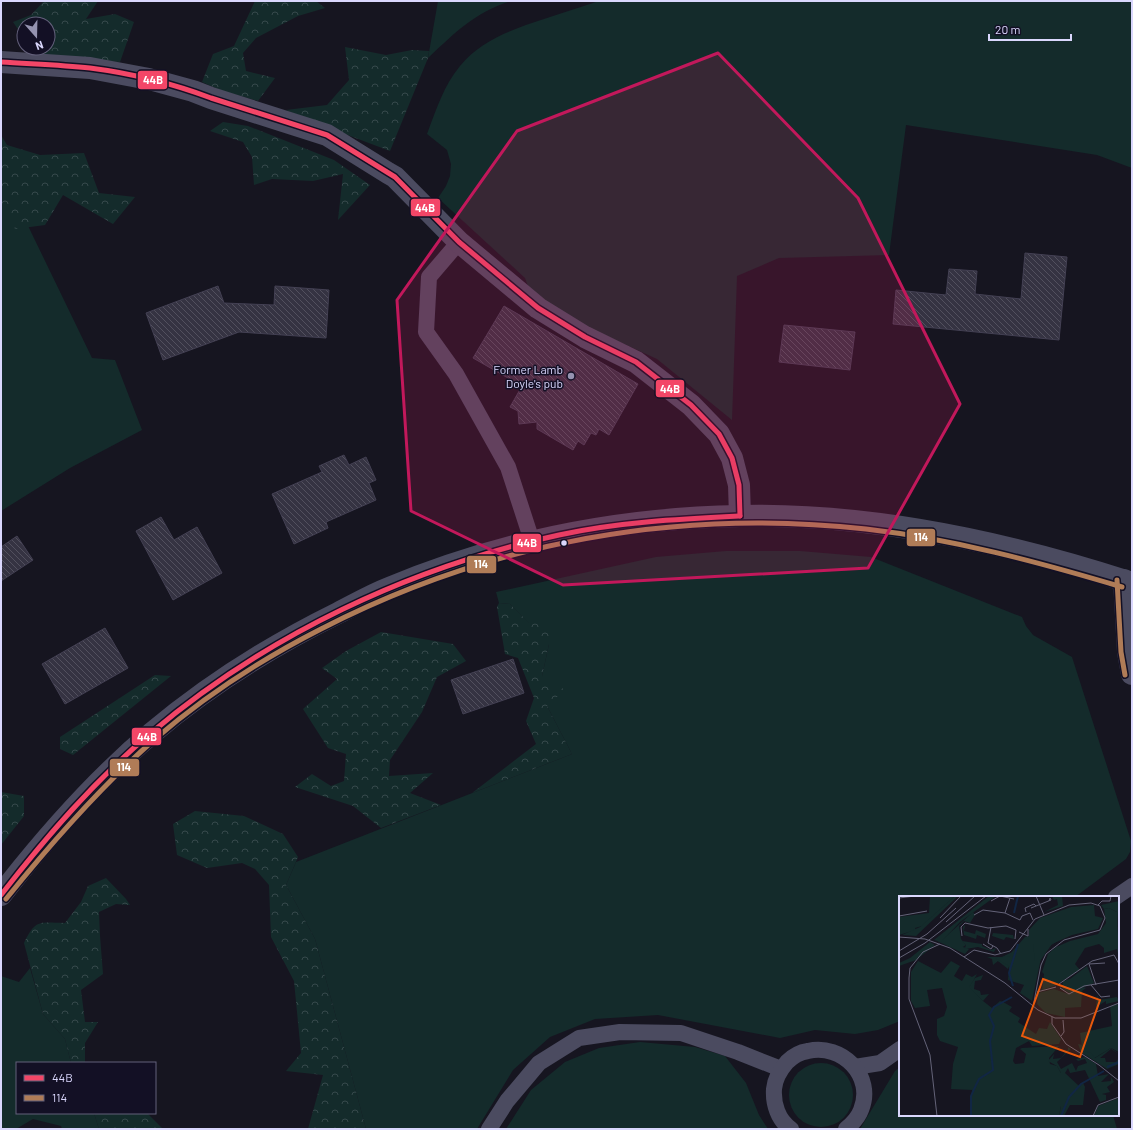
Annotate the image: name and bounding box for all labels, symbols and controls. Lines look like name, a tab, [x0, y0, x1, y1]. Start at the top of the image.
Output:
north arrow	[16, 16, 56, 56]
scale bar	[989, 16, 1071, 42]
text: 20 m	[995, 22, 1021, 36]
text: N	[34, 39, 45, 53]
line badge: 44B	[137, 70, 168, 90]
text: 44B	[143, 73, 163, 86]
line badge: 44B	[410, 198, 441, 217]
text: 44B	[415, 201, 435, 214]
place label: Former Lamb Doyle's pub	[493, 362, 563, 390]
marker: Former Lamb Doyle's pub	[566, 371, 576, 381]
line badge: 44B	[655, 379, 685, 398]
text: 44B	[660, 382, 680, 395]
line badge: 114	[906, 528, 936, 547]
text: 114	[914, 530, 929, 543]
line badge: 44B	[512, 533, 542, 553]
text: 44B	[517, 536, 537, 549]
unlabelled marker	[559, 538, 569, 548]
line badge: 114	[466, 555, 497, 574]
text: 114	[474, 557, 489, 570]
line badge: 44B	[131, 727, 162, 746]
text: 44B	[137, 730, 157, 743]
line badge: 114	[109, 758, 140, 777]
text: 114	[117, 760, 132, 773]
inset map	[899, 896, 1119, 1116]
legend	[16, 1062, 156, 1114]
text: 44B	[52, 1070, 73, 1084]
text: 114	[52, 1090, 67, 1104]

